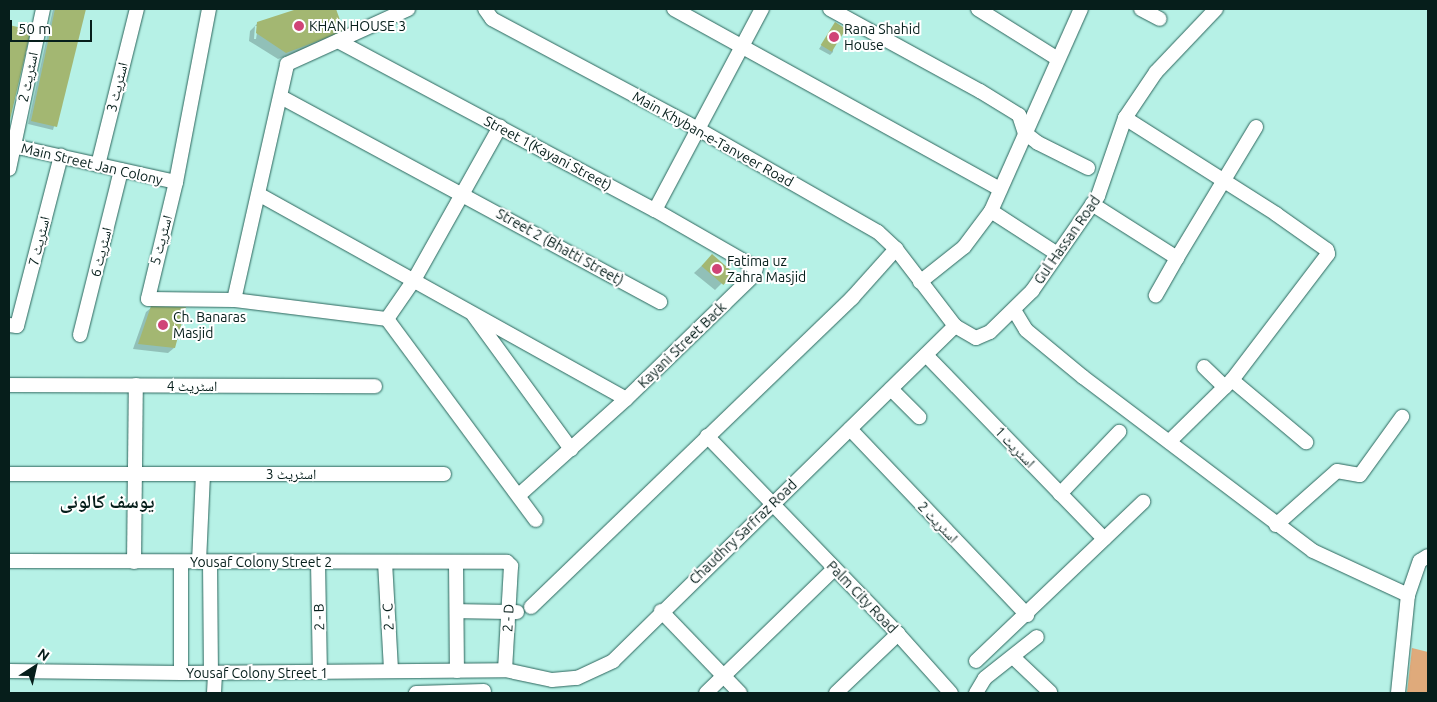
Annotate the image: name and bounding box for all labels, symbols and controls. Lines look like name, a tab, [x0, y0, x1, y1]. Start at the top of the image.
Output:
scale bar	[12, 10, 95, 42]
place label: KHAN HOUSE 3	[309, 18, 406, 34]
text: 50 m	[18, 20, 51, 37]
marker: KHAN HOUSE 3	[293, 20, 305, 32]
place label: Rana Shahid House	[844, 21, 920, 54]
marker: Rana Shahid House	[828, 31, 840, 43]
street label: اسٹریٹ 2	[15, 51, 41, 103]
street label: اسٹریٹ 3	[103, 60, 131, 114]
street label: Main Khyban-e-Tanveer Road	[630, 88, 796, 190]
street label: Street 1(Kayani Street)	[481, 112, 615, 194]
street label: Main Street Jan Colony	[20, 140, 164, 188]
street label: Gul Hassan Road	[1030, 193, 1104, 287]
street label: Street 2 (Bhatti Street)	[493, 205, 627, 289]
street label: اسٹریٹ 5	[146, 213, 176, 267]
street label: اسٹریٹ 7	[25, 214, 53, 268]
street label: اسٹریٹ 6	[87, 225, 115, 279]
place label: Fatima uz Zahra Masjid	[727, 253, 806, 286]
marker: Fatima uz Zahra Masjid	[711, 263, 723, 275]
street label: Kayani Street Back	[634, 299, 730, 391]
place label: Ch. Banaras Masjid	[173, 309, 246, 342]
marker: Ch. Banaras Masjid	[157, 319, 169, 331]
street label: اسٹریٹ 4	[167, 378, 217, 394]
street label: اسٹریٹ 1	[991, 423, 1039, 471]
street label: اسٹریٹ 3	[266, 466, 316, 482]
street label: Chaudhry Sarfraz Road	[686, 476, 800, 588]
district label: یوسف کالونی	[59, 491, 155, 513]
street label: اسٹریٹ 2	[914, 498, 962, 546]
street label: Yousaf Colony Street 2	[190, 554, 332, 570]
street label: Palm City Road	[823, 557, 901, 637]
street label: 2 - B	[310, 603, 328, 631]
street label: 2 - C	[379, 603, 397, 631]
street label: 2 - D	[499, 603, 517, 633]
north arrow	[10, 642, 60, 692]
text: N	[35, 645, 52, 664]
street label: Yousaf Colony Street 1	[186, 665, 328, 681]

